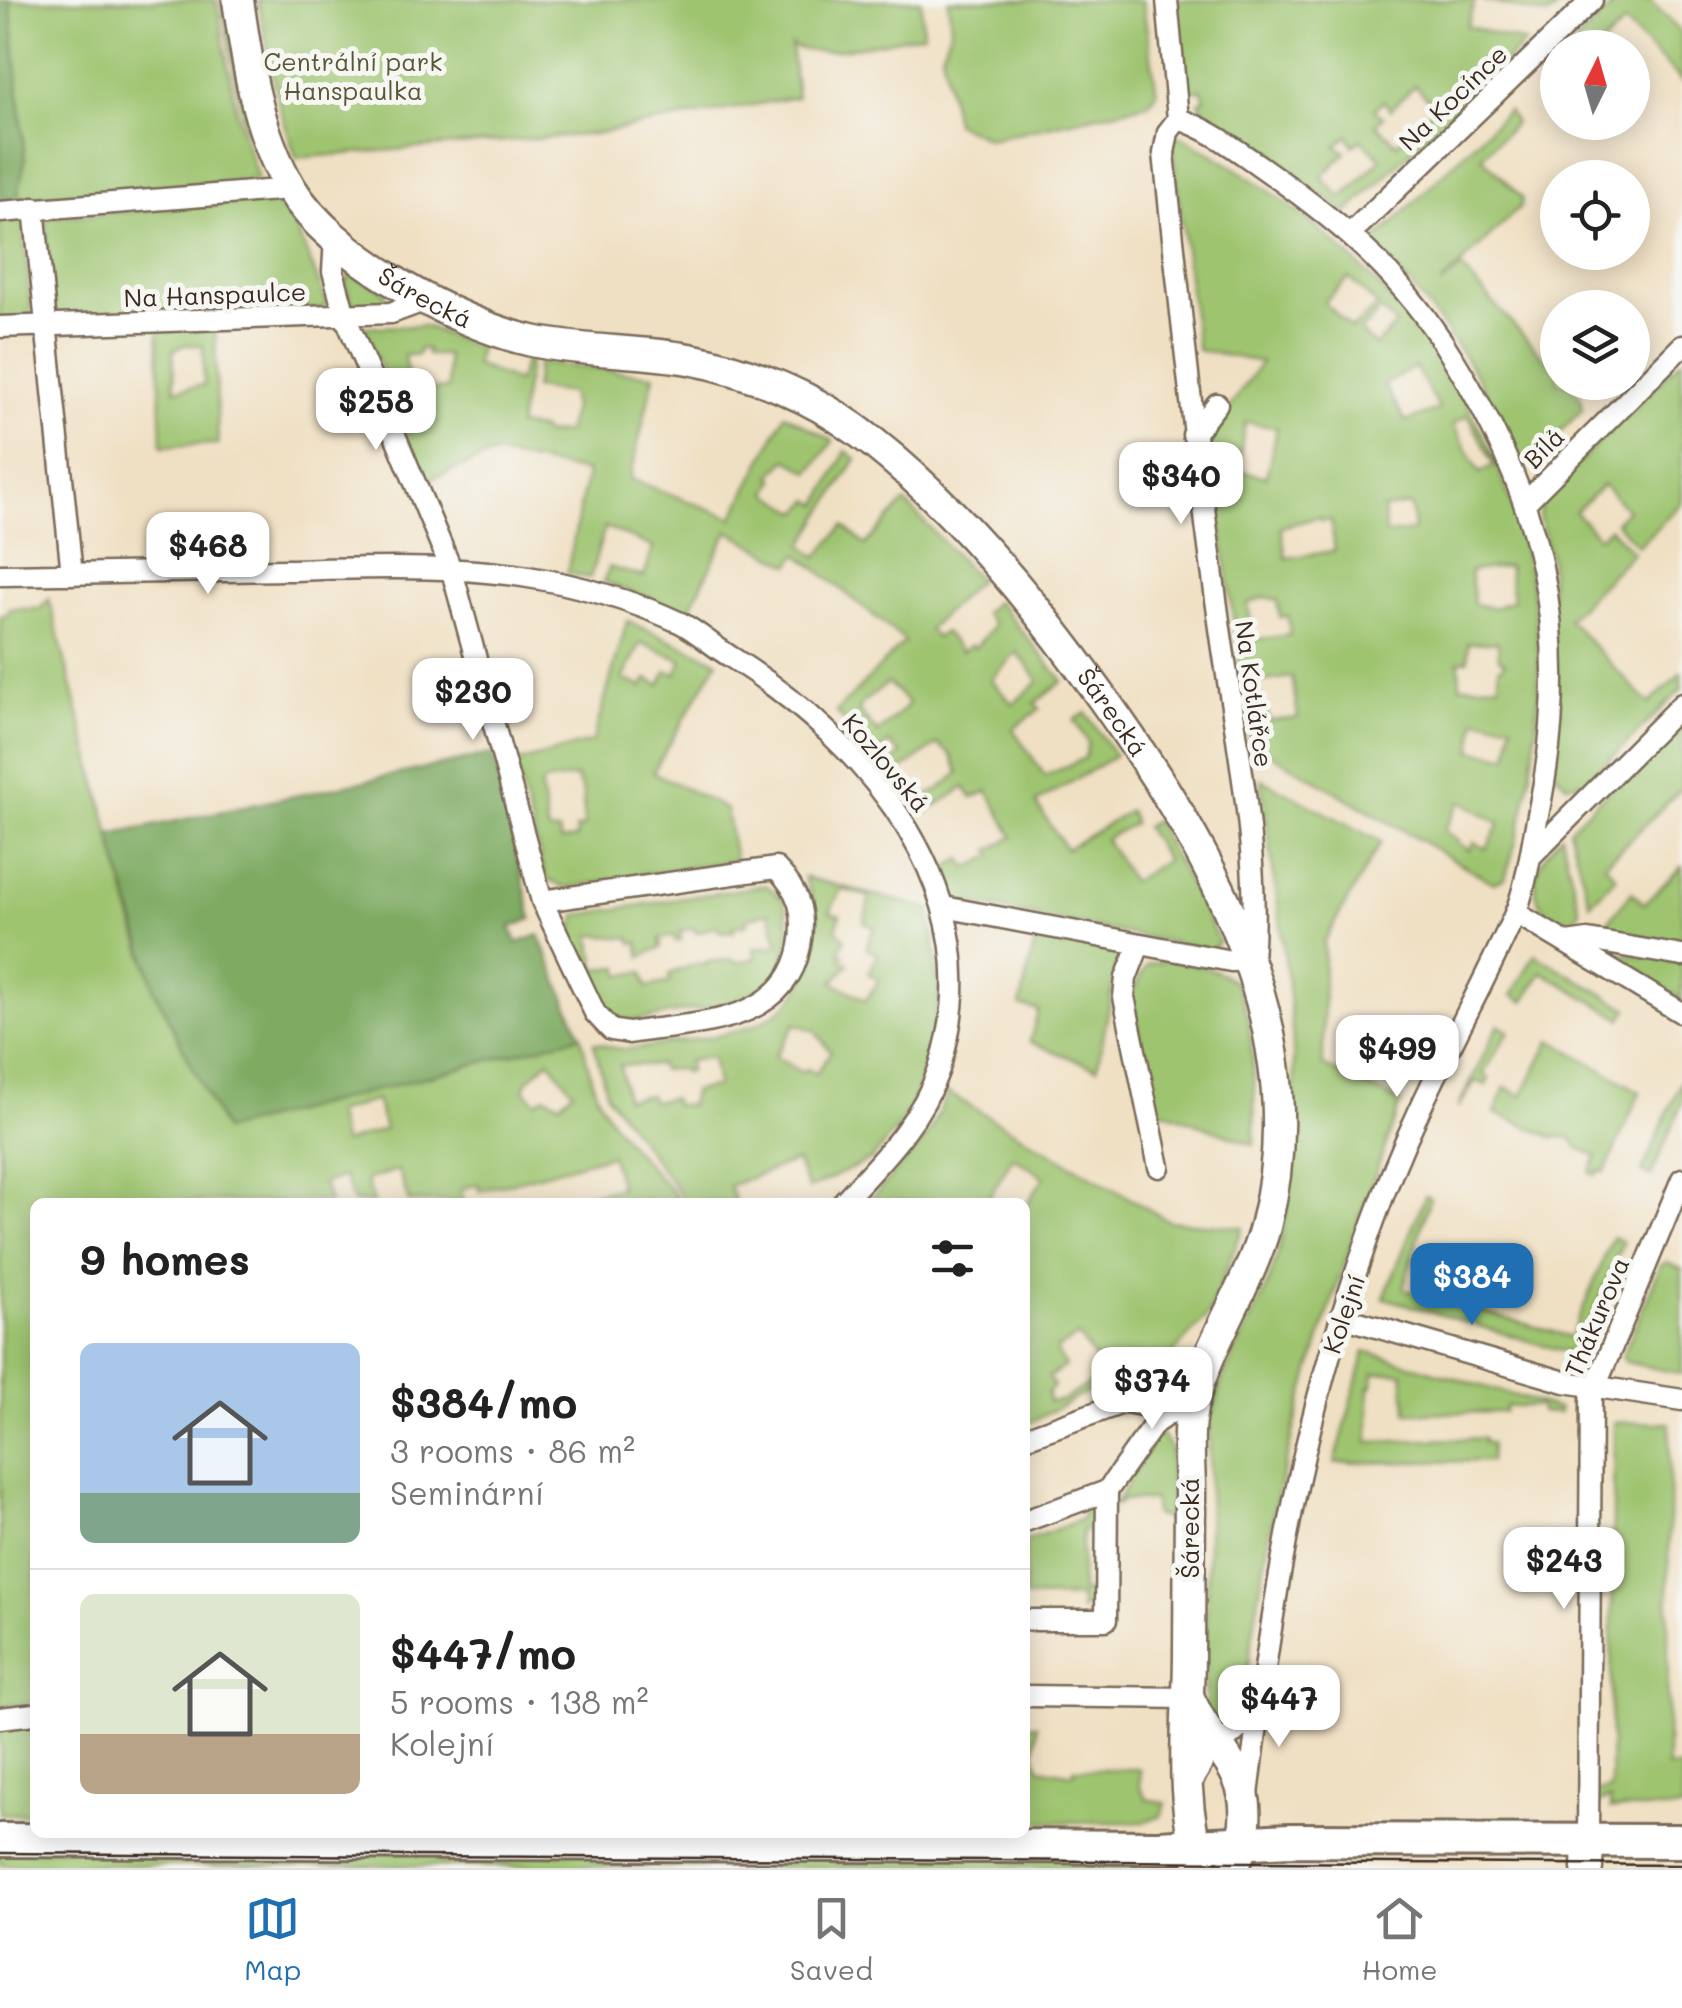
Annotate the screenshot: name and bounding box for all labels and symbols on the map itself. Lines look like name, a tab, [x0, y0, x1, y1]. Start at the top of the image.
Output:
north arrow	[1540, 30, 1650, 140]
street label: Na Kocínce	[1391, 38, 1513, 157]
park label: Centrální park Hanspaulka	[263, 45, 443, 106]
street label: Šárecká	[373, 259, 477, 334]
street label: Na Hanspaulce	[123, 275, 307, 313]
pin: $258	[317, 368, 435, 453]
street label: Bílá	[1516, 420, 1571, 475]
pin: $340	[1122, 442, 1240, 527]
pin: $468	[149, 512, 267, 597]
street label: Na Kotlářce	[1229, 619, 1281, 769]
pin: $230	[414, 658, 532, 743]
street label: Šárecká	[1071, 661, 1155, 762]
street label: Kozlovská	[836, 706, 937, 818]
pin: $499	[1338, 1015, 1456, 1100]
pin: $384	[1413, 1243, 1531, 1328]
street label: Thákurova	[1557, 1252, 1636, 1381]
street label: Kolejní	[1315, 1270, 1372, 1358]
pin: $374	[1093, 1347, 1211, 1432]
street label: Šárecká	[1173, 1477, 1205, 1579]
pin: $243	[1505, 1527, 1623, 1612]
pin: $447	[1220, 1665, 1338, 1750]

